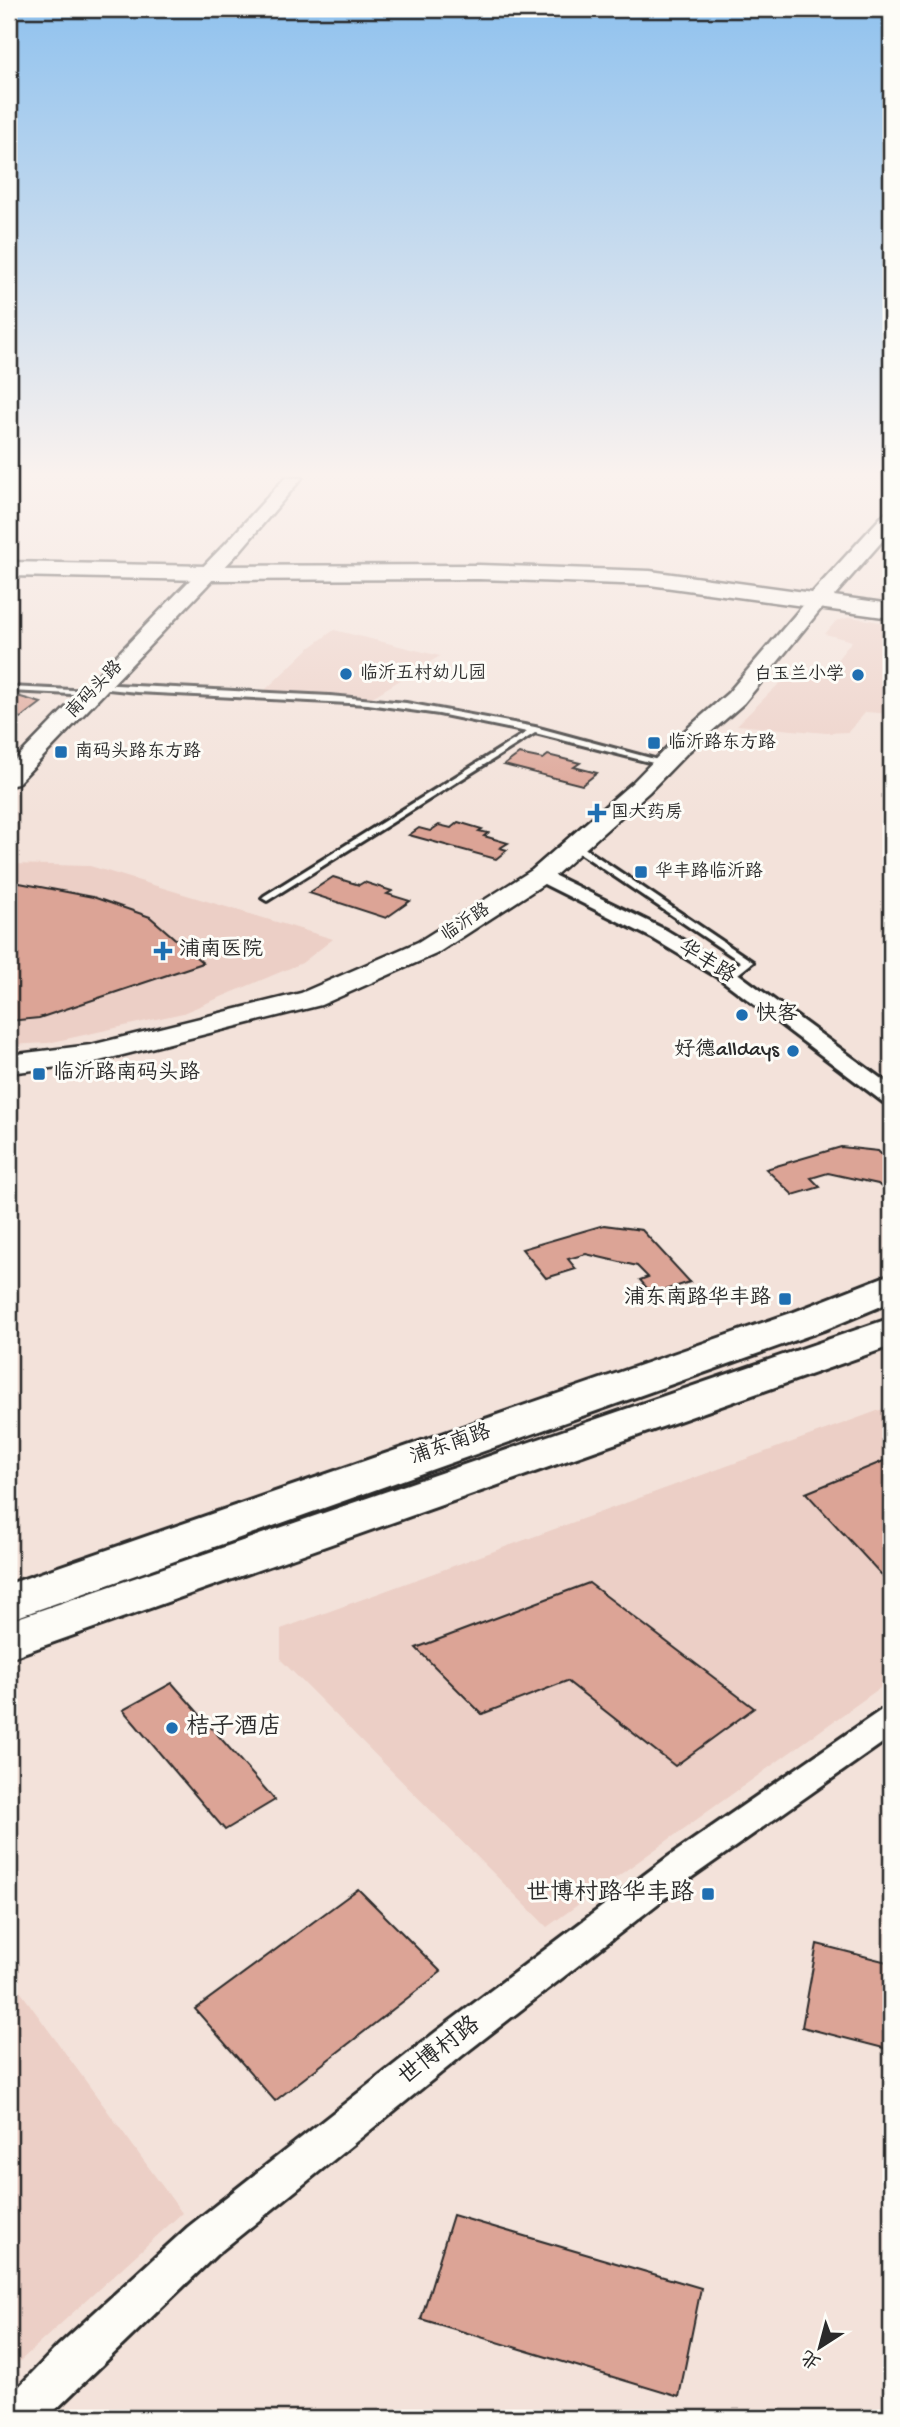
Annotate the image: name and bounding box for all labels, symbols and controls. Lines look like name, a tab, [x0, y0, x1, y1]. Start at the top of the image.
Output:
street label: 南码头路	[62, 656, 128, 723]
place label: 临沂五村幼儿园	[360, 663, 486, 685]
place label: 白玉兰小学	[754, 664, 844, 686]
marker: 临沂五村幼儿园	[338, 666, 354, 682]
marker: 白玉兰小学	[850, 667, 866, 683]
place label: 临沂路东方路	[668, 732, 776, 754]
marker: 临沂路东方路	[646, 735, 662, 751]
place label: 南码头路东方路	[75, 741, 201, 763]
marker: 南码头路东方路	[53, 744, 69, 760]
place label: 国大药房	[611, 802, 683, 824]
marker: 国大药房	[589, 805, 605, 821]
place label: 华丰路临沂路	[655, 861, 763, 883]
marker: 华丰路临沂路	[633, 864, 649, 880]
street label: 临沂路	[437, 899, 494, 947]
street label: 华丰路	[673, 934, 740, 990]
place label: 浦南医院	[179, 937, 263, 964]
marker: 浦南医院	[153, 941, 173, 961]
place label: 快客	[756, 1001, 798, 1028]
marker: 快客	[734, 1007, 750, 1023]
place label: 好德alldays	[674, 1038, 780, 1064]
marker: 好德alldays	[785, 1043, 801, 1059]
place label: 临沂路南码头路	[53, 1060, 200, 1087]
marker: 临沂路南码头路	[31, 1066, 47, 1082]
place label: 浦东南路华丰路	[624, 1285, 771, 1312]
marker: 浦东南路华丰路	[777, 1291, 793, 1307]
street label: 浦东南路	[407, 1419, 495, 1471]
place label: 桔子酒店	[186, 1713, 282, 1743]
marker: 桔子酒店	[164, 1720, 180, 1736]
place label: 世博村路华丰路	[526, 1878, 694, 1909]
marker: 世博村路华丰路	[700, 1886, 716, 1902]
street label: 世博村路	[392, 2009, 487, 2093]
north arrow	[785, 2312, 855, 2382]
text: 北	[798, 2343, 827, 2373]

